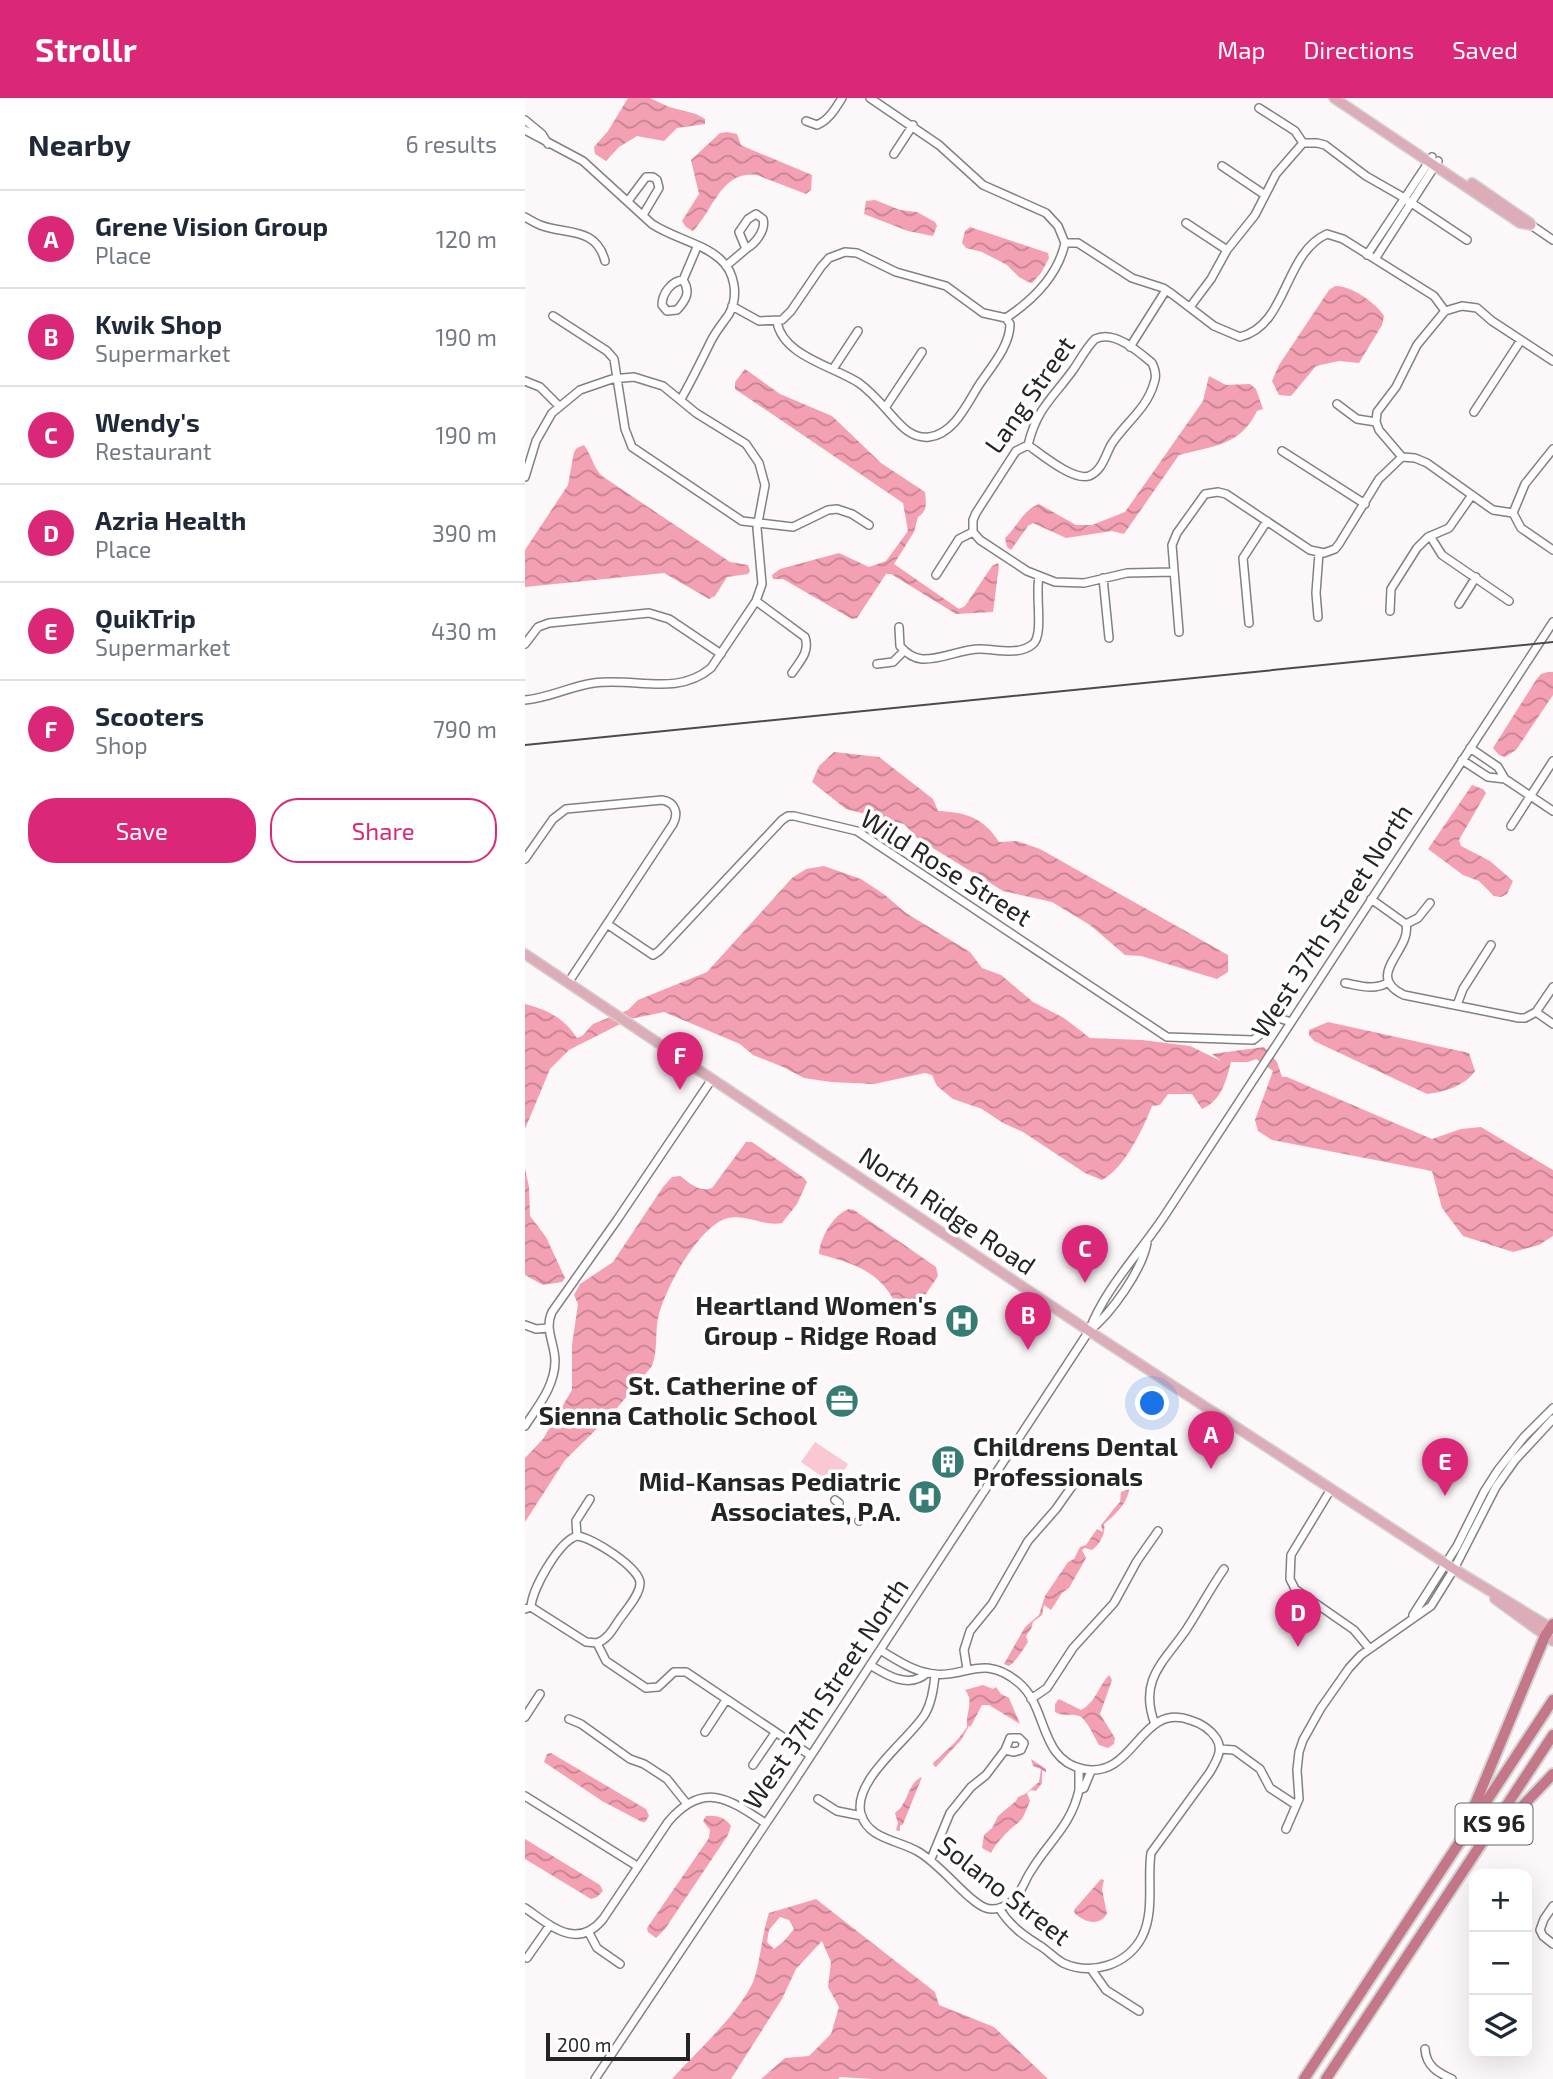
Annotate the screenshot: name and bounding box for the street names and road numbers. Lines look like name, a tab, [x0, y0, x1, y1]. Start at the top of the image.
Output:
street label: Lang Street	[977, 330, 1080, 458]
street label: West 37th Street North	[1244, 798, 1418, 1043]
street label: Wild Rose Street	[856, 802, 1038, 932]
street label: North Ridge Road	[854, 1139, 1042, 1280]
street label: West 37th Street North	[736, 1572, 914, 1815]
road number: KS 96	[1455, 1804, 1532, 1844]
street label: Solano Street	[933, 1829, 1077, 1951]

